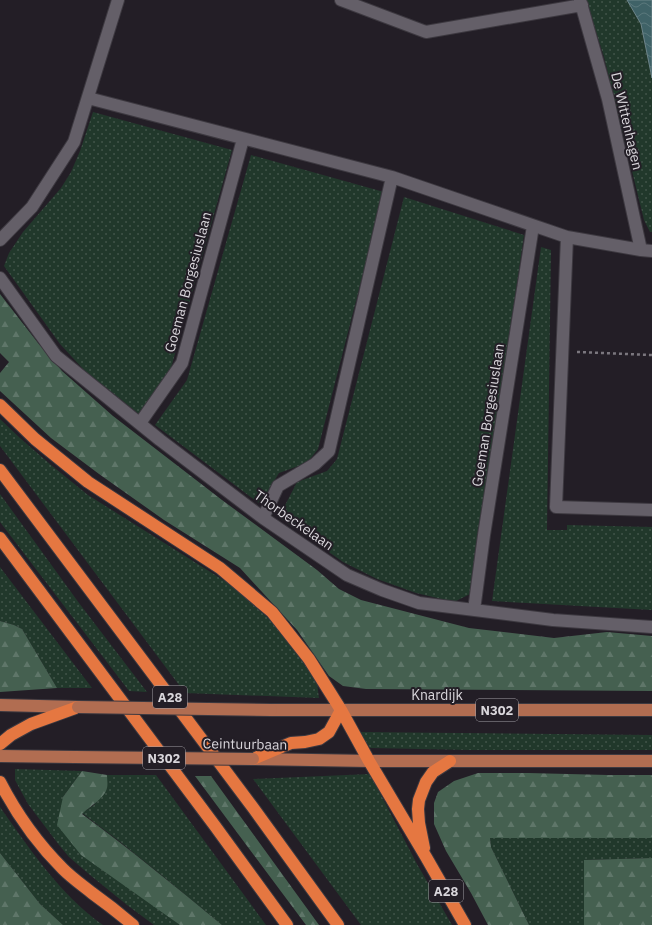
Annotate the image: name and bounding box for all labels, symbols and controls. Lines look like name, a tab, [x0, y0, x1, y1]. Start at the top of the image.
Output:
street label: De Wittenhagen	[607, 70, 647, 172]
street label: Goeman Borgesiuslaan	[161, 210, 215, 354]
street label: Goeman Borgesiuslaan	[468, 342, 508, 488]
street label: Thorbeckelaan	[251, 486, 337, 554]
road number: A28	[153, 686, 187, 708]
street label: Knardijk	[411, 686, 463, 704]
road number: N302	[476, 699, 518, 721]
street label: Ceintuurbaan	[202, 734, 288, 754]
road number: N302	[143, 747, 185, 769]
road number: A28	[429, 880, 463, 902]

